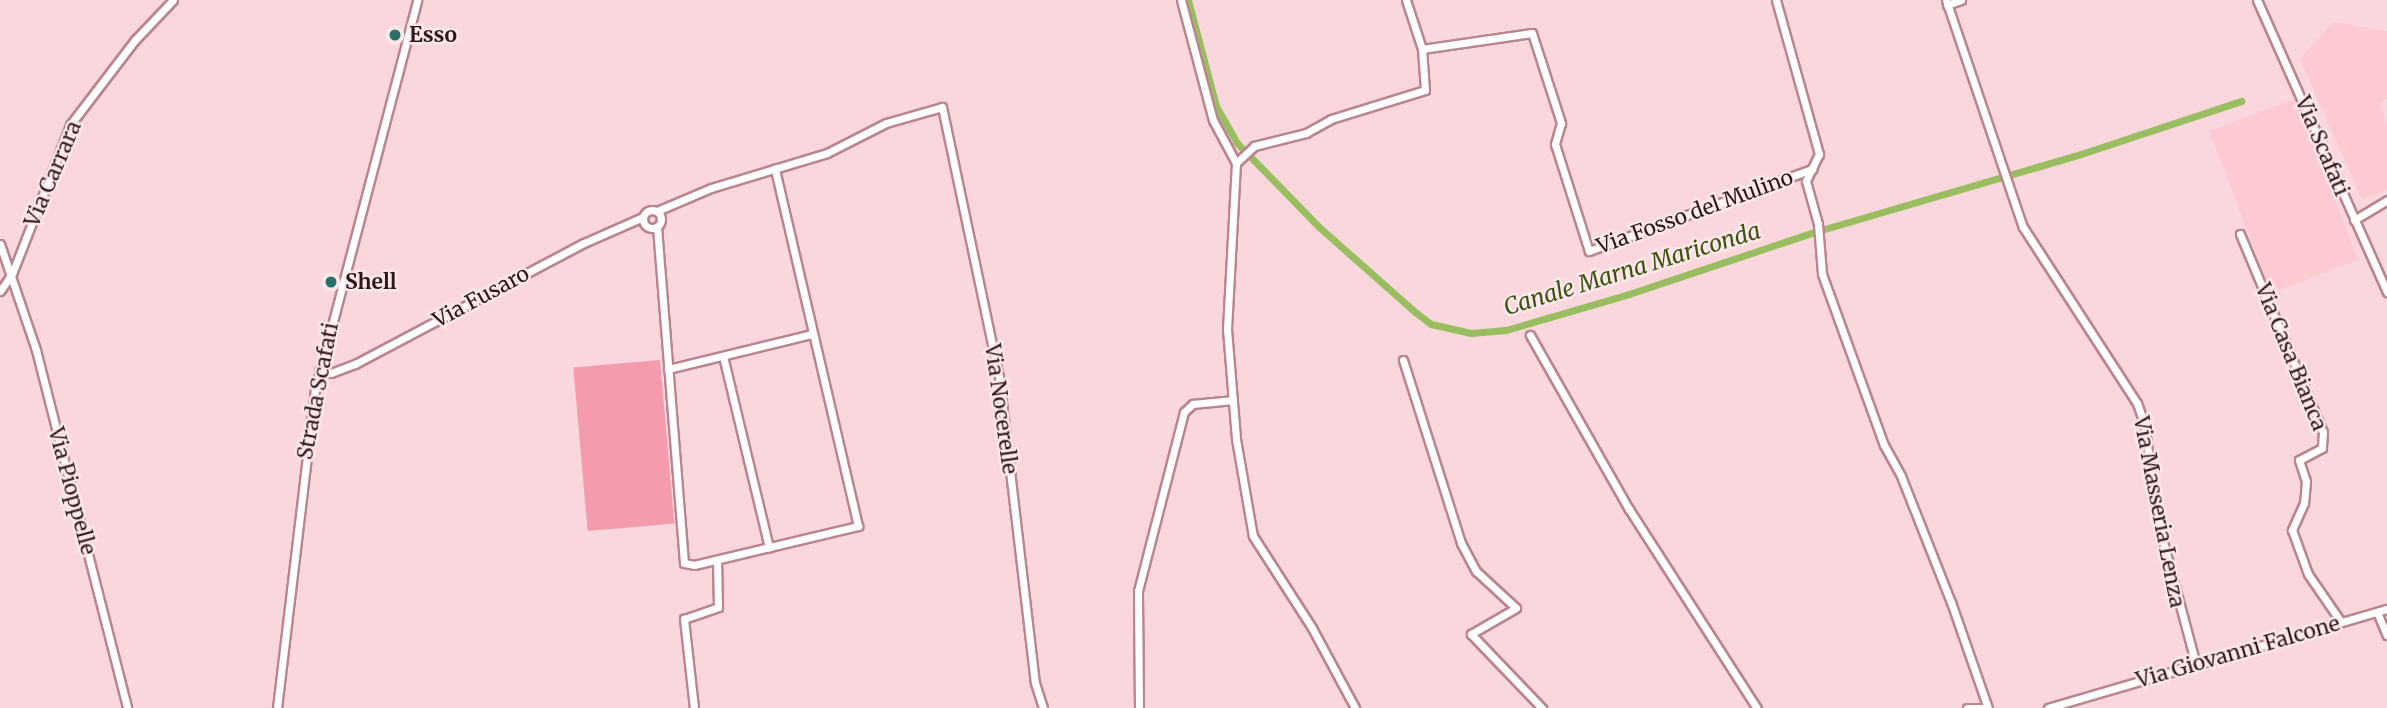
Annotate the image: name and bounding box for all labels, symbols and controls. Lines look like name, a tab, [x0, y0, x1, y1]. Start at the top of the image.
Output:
place label: Esso	[409, 22, 457, 48]
marker: Esso	[387, 27, 403, 43]
street label: Via Scafati	[2290, 92, 2354, 200]
street label: Via Carrara	[19, 117, 87, 231]
street label: Via Fosso del Mulino	[1593, 165, 1797, 259]
water label: Canale Marna Mariconda	[1500, 217, 1764, 321]
street label: Via Fusaro	[428, 261, 534, 333]
place label: Shell	[345, 269, 397, 295]
marker: Shell	[323, 274, 339, 290]
street label: Via Casa Bianca	[2250, 280, 2332, 434]
street label: Strada Scafati	[292, 320, 344, 462]
street label: Via Nocerelle	[979, 342, 1023, 476]
street label: Via Masseria Lenza	[2128, 414, 2190, 610]
street label: Via Pioppelle	[43, 425, 101, 557]
street label: Via Giovanni Falcone	[2133, 611, 2343, 693]

